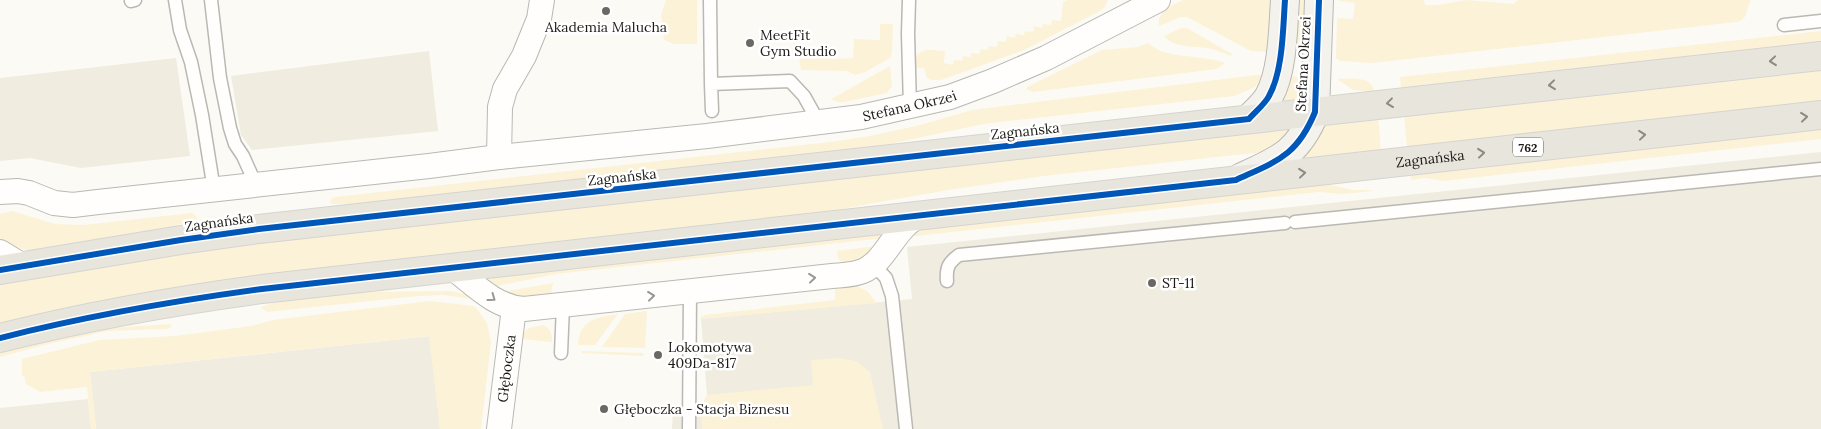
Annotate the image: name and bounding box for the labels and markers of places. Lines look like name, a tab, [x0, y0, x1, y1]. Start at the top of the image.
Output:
marker: Akademia Malucha	[600, 5, 612, 17]
place label: Akademia Malucha	[544, 18, 667, 36]
place label: MeetFit Gym Studio	[760, 26, 836, 60]
marker: MeetFit Gym Studio	[744, 37, 756, 49]
place label: ST-11	[1162, 274, 1195, 292]
marker: ST-11	[1146, 277, 1158, 289]
place label: Lokomotywa 409Da-817	[668, 338, 752, 372]
marker: Lokomotywa 409Da-817	[652, 349, 664, 361]
place label: Głęboczka - Stacja Biznesu	[614, 400, 789, 418]
marker: Głęboczka - Stacja Biznesu	[598, 403, 610, 415]

